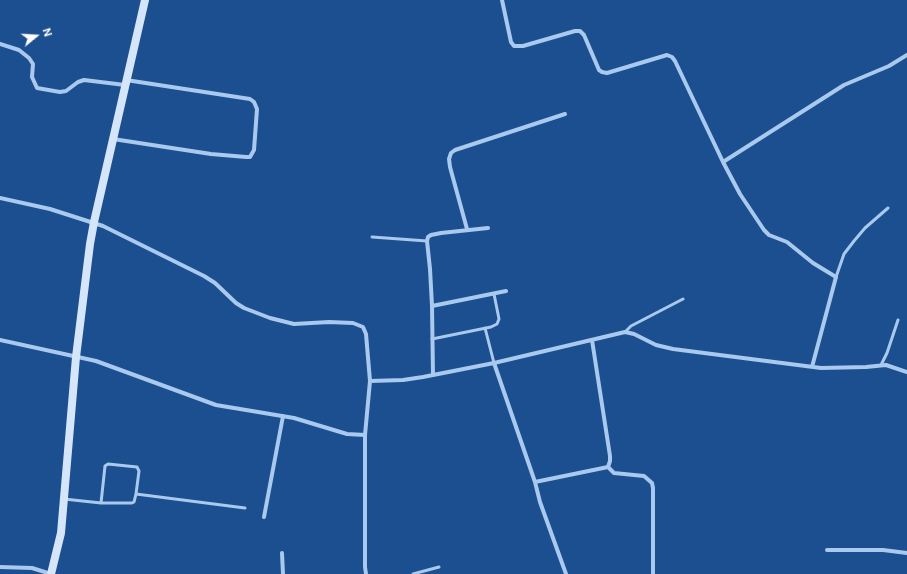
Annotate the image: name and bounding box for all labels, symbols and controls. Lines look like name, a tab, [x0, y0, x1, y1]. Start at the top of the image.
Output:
north arrow	[16, 16, 56, 56]
text: N	[40, 26, 55, 38]

